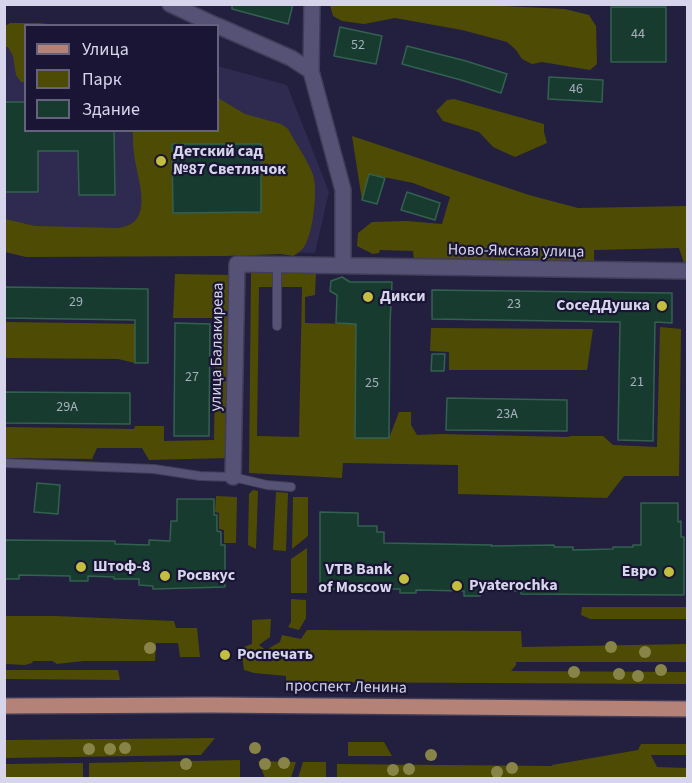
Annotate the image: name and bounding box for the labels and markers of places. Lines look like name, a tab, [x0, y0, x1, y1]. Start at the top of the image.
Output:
place label: Детский сад №87 Светлячок	[173, 142, 286, 180]
marker: Детский сад №87 Светлячок	[154, 154, 168, 168]
place label: Дикси	[380, 287, 425, 307]
marker: Дикси	[361, 290, 375, 304]
place label: СосеДДушка	[556, 296, 650, 316]
marker: СосеДДушка	[655, 299, 669, 313]
place label: Штоф-8	[93, 557, 150, 577]
marker: Штоф-8	[74, 560, 88, 574]
place label: VTB Bank of Moscow	[318, 560, 392, 598]
place label: Евро	[622, 562, 657, 582]
marker: Евро	[662, 565, 676, 579]
place label: Росвкус	[177, 566, 235, 586]
marker: Росвкус	[158, 569, 172, 583]
marker: VTB Bank of Moscow	[397, 572, 411, 586]
place label: Pyaterochka	[469, 576, 558, 596]
marker: Pyaterochka	[450, 579, 464, 593]
place label: Роспечать	[237, 645, 313, 665]
marker: Роспечать	[218, 648, 232, 662]

